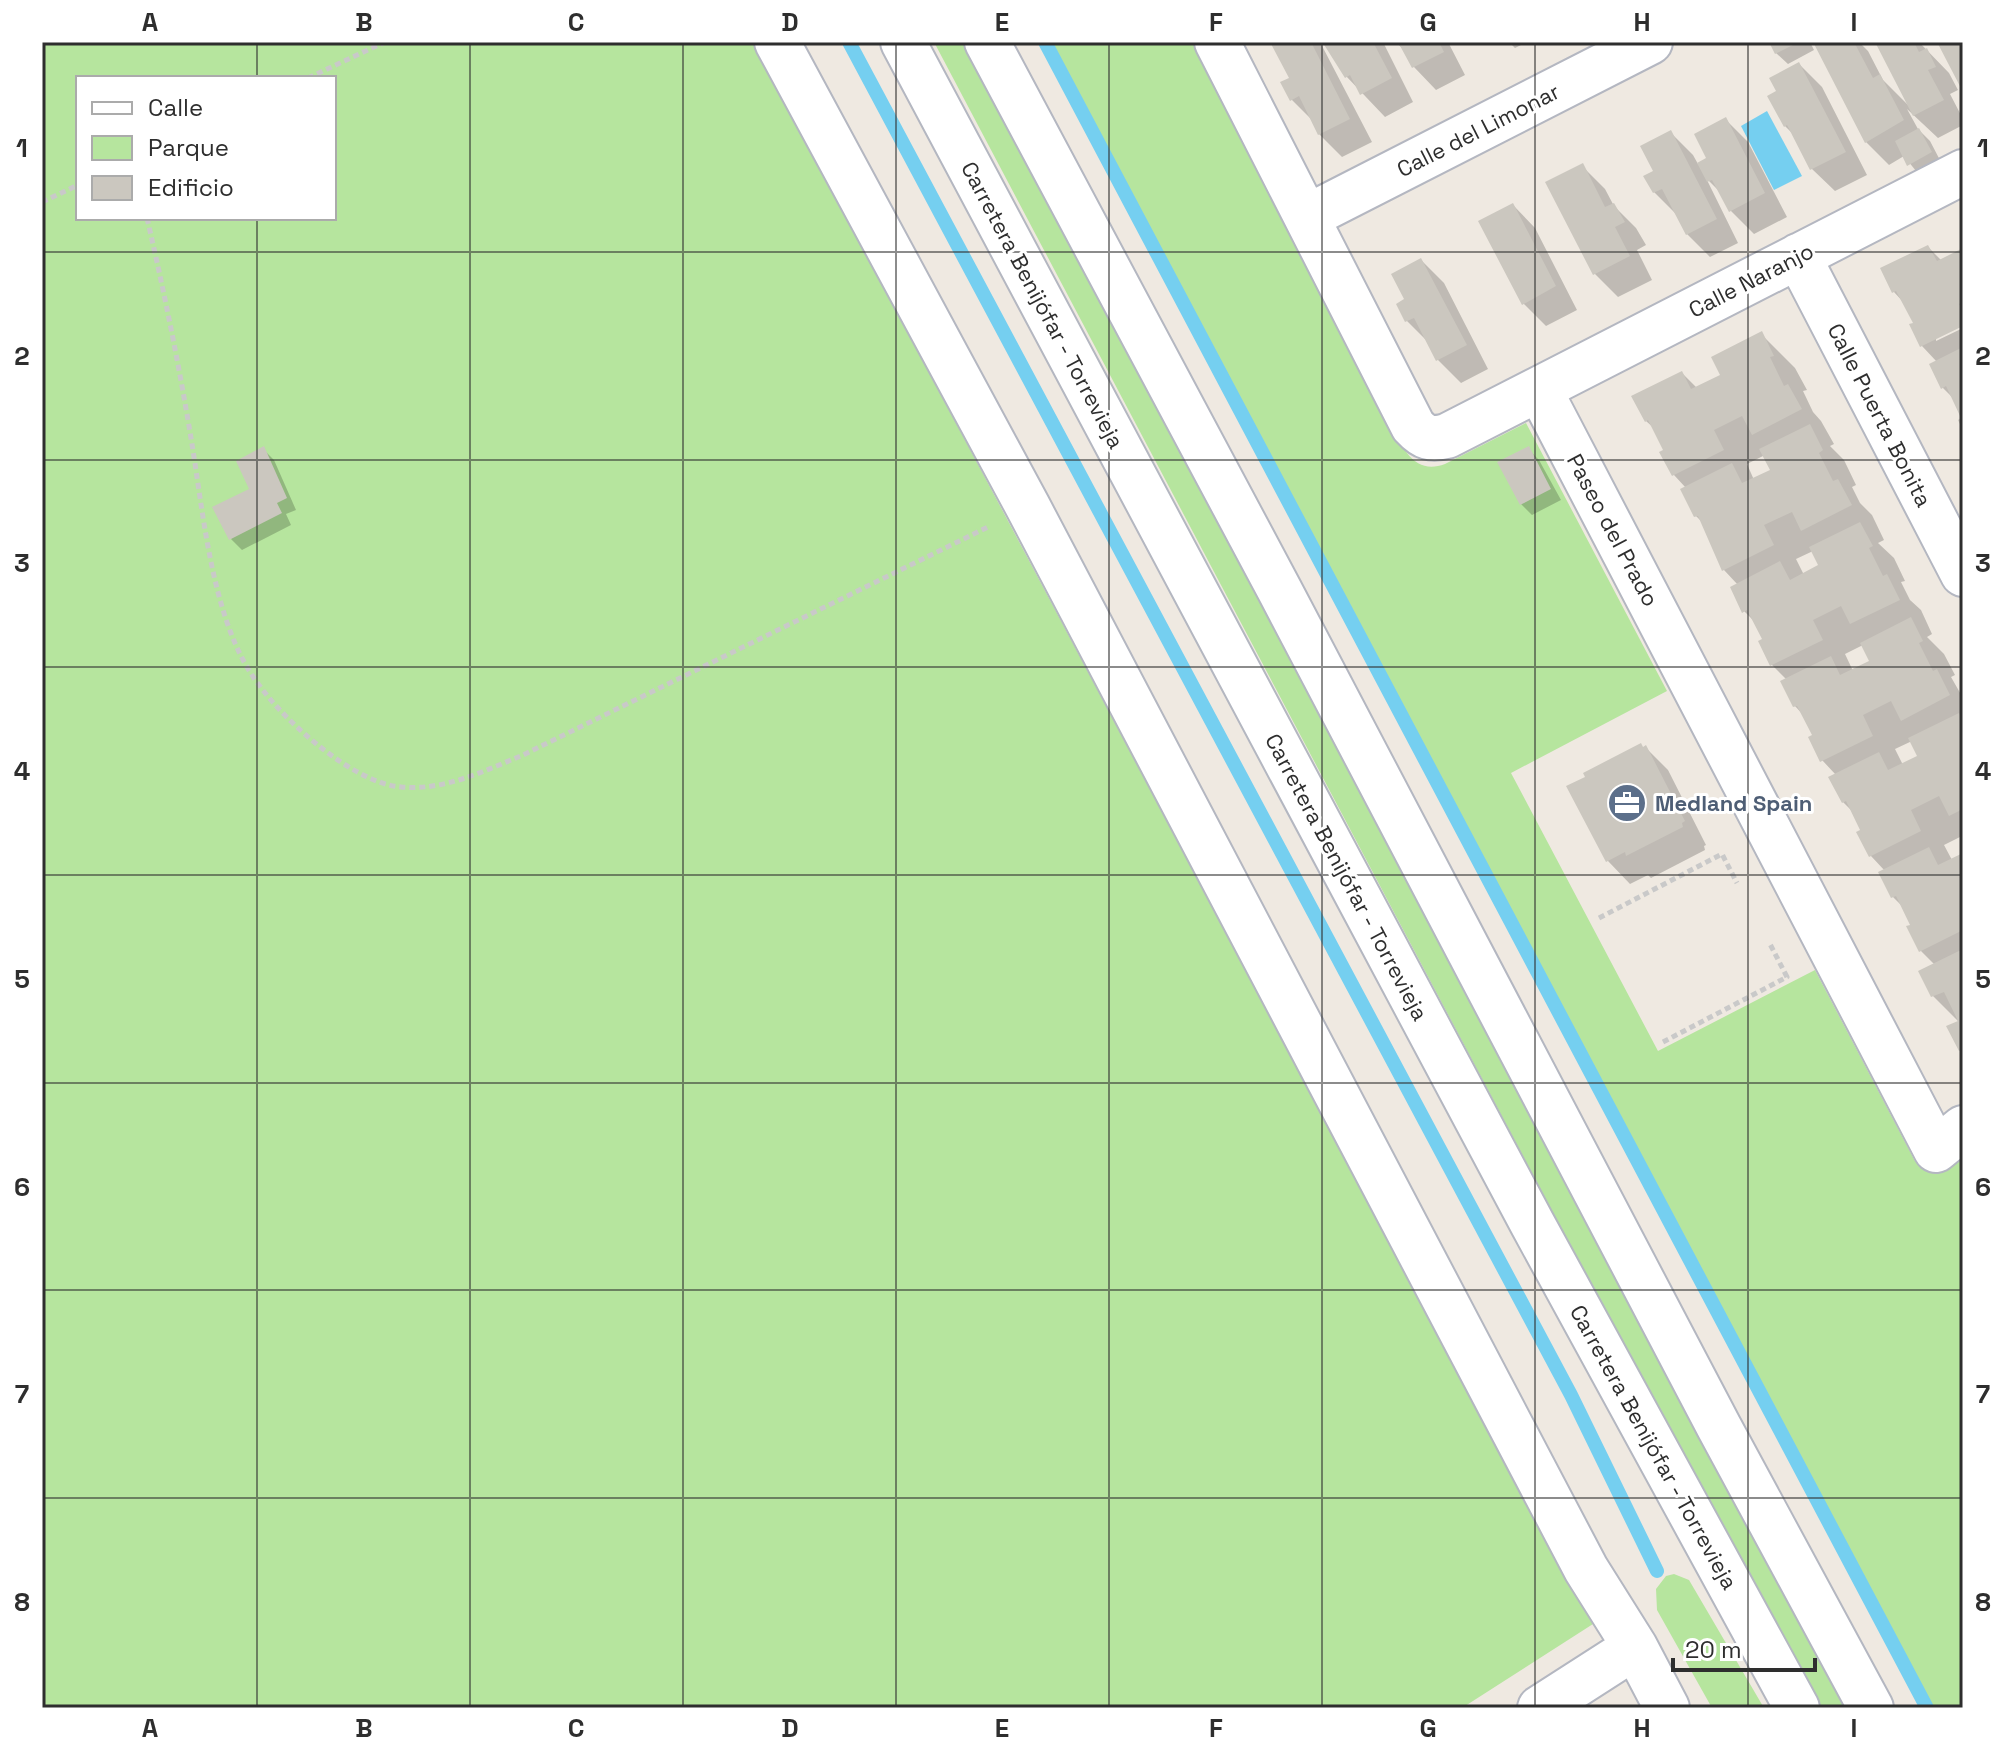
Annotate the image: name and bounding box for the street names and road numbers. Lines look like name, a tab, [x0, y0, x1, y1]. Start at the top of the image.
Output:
street label: Calle del Limonar	[1392, 77, 1564, 183]
street label: Carretera Benijófar - Torrevieja	[955, 157, 1131, 454]
street label: Calle Naranjo	[1684, 237, 1818, 323]
street label: Calle Puerta Bonita	[1822, 319, 1939, 512]
street label: Paseo del Prado	[1561, 449, 1665, 611]
street label: Carretera Benijófar - Torrevieja	[1259, 729, 1435, 1026]
street label: Carretera Benijófar - Torrevieja	[1564, 1300, 1744, 1594]

